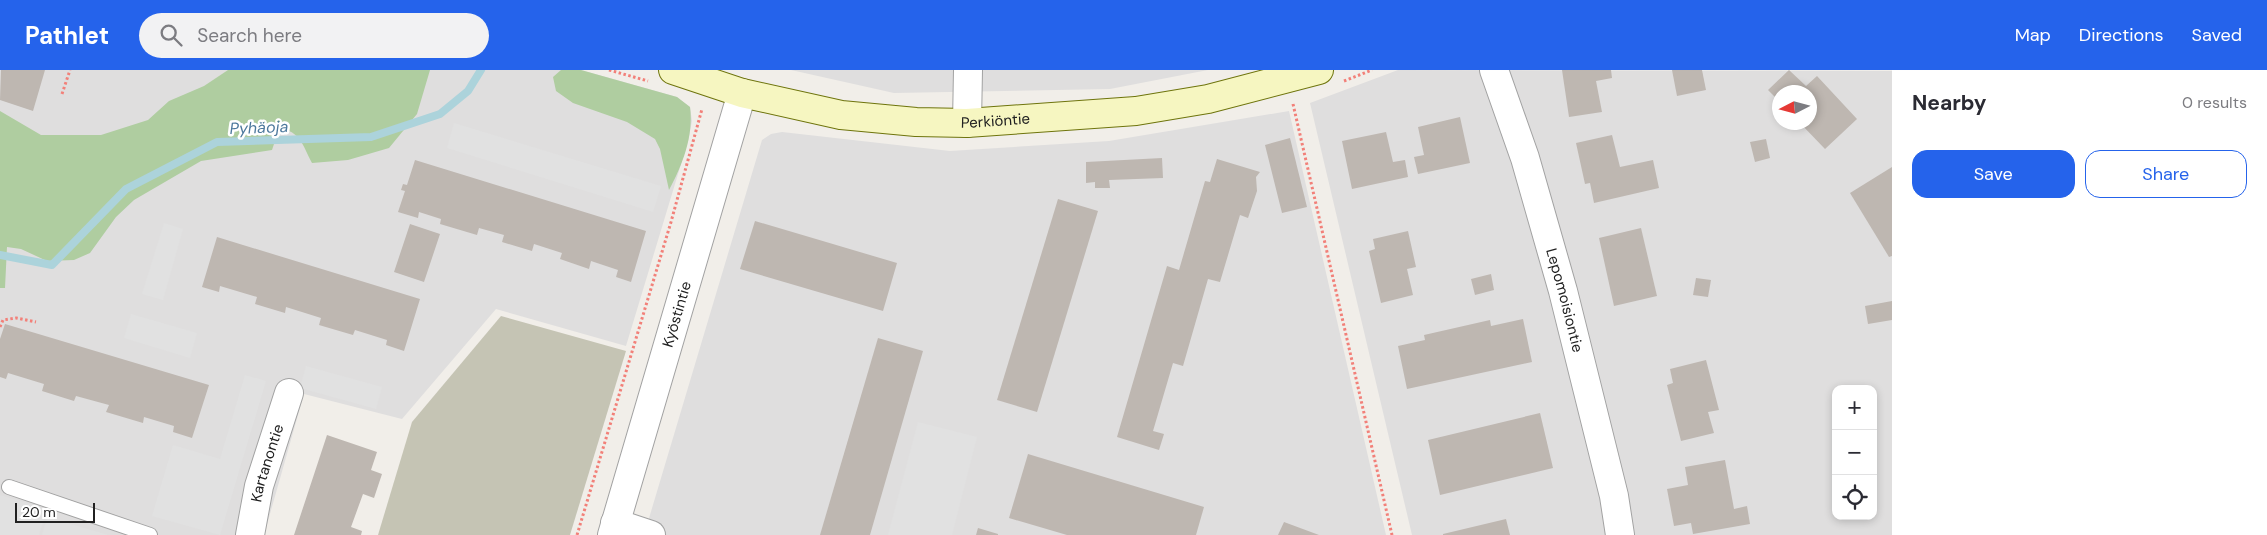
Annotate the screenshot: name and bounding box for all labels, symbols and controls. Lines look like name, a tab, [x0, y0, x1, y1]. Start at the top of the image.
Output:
search box	[139, 13, 489, 58]
text: Pathlet	[25, 20, 109, 51]
icon: search	[157, 21, 185, 49]
text: Search here	[197, 23, 302, 48]
text: Map	[2015, 23, 2051, 47]
text: Directions	[2079, 23, 2164, 47]
text: Saved	[2192, 23, 2242, 47]
north arrow	[1772, 85, 1817, 130]
text: Nearby	[1912, 89, 1986, 117]
text: 0 results	[2182, 92, 2247, 113]
street label: Perkiöntie	[961, 109, 1031, 133]
water label: Pyhäoja	[229, 116, 289, 139]
button: Save	[1912, 150, 2075, 198]
button: Share	[2085, 150, 2247, 198]
street label: Lepomoisiontie	[1541, 246, 1588, 354]
street label: Kyöstintie	[658, 279, 696, 350]
map controls	[1832, 385, 1877, 520]
button: +	[1832, 385, 1877, 430]
street label: Kartanontie	[246, 422, 288, 504]
button: −	[1832, 430, 1877, 475]
button: locate	[1832, 475, 1877, 520]
scale bar	[15, 500, 95, 523]
text: 20 m	[22, 503, 56, 521]

